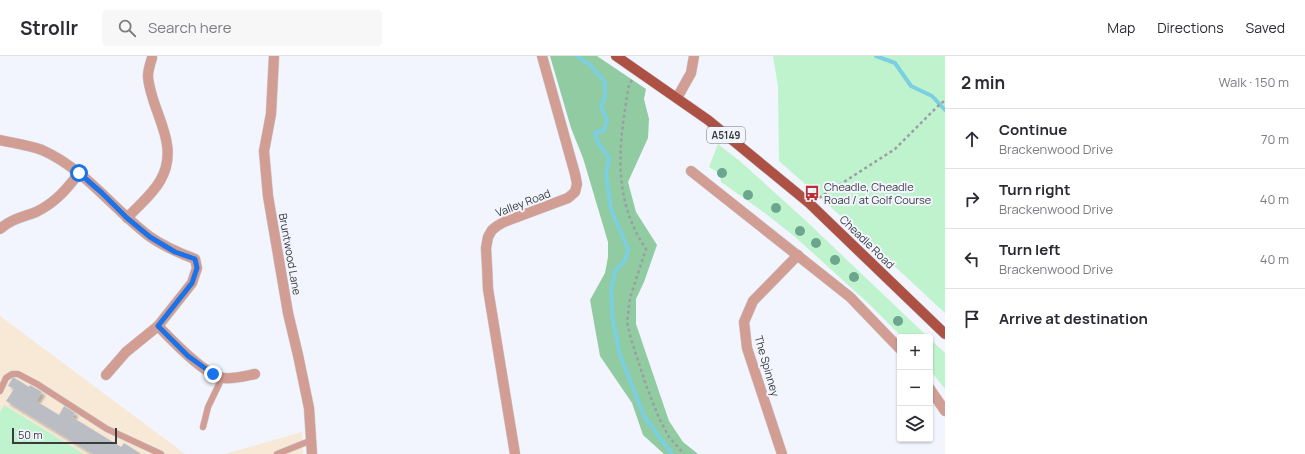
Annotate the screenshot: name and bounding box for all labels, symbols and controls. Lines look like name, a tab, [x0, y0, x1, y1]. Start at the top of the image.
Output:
search box	[102, 10, 382, 46]
text: Strollr	[20, 15, 78, 41]
icon: search	[116, 17, 138, 39]
text: Search here	[148, 17, 231, 38]
text: Map	[1107, 18, 1135, 37]
text: Directions	[1157, 18, 1224, 37]
text: Saved	[1246, 18, 1285, 37]
text: 2 min	[961, 71, 1005, 94]
text: Walk · 150 m	[1218, 73, 1289, 91]
text: Continue	[999, 119, 1067, 140]
road number: A5149	[707, 127, 745, 143]
icon: ahead	[961, 128, 983, 150]
text: 70 m	[1261, 130, 1289, 148]
text: Brackenwood Drive	[999, 140, 1113, 158]
route start	[70, 164, 88, 182]
place label: Cheadle, Cheadle Road / at Golf Course	[824, 179, 932, 207]
text: Turn right	[999, 179, 1070, 200]
bus stop icon: Cheadle, Cheadle Road / at Golf Course	[803, 184, 821, 202]
street label: Valley Road	[493, 185, 552, 220]
icon: right	[961, 188, 983, 210]
text: 40 m	[1260, 190, 1289, 208]
text: Brackenwood Drive	[999, 200, 1113, 218]
street label: Bruntwood Lane	[276, 212, 305, 297]
street label: Cheadle Road	[837, 212, 898, 272]
text: Turn left	[999, 239, 1061, 260]
icon: left	[961, 248, 983, 270]
text: 40 m	[1260, 250, 1289, 268]
text: Brackenwood Drive	[999, 260, 1113, 278]
icon: arrive	[961, 308, 983, 330]
text: Arrive at destination	[999, 308, 1148, 329]
street label: The Spinney	[752, 334, 783, 398]
map controls	[897, 334, 933, 442]
button: +	[897, 334, 933, 370]
route end	[204, 365, 222, 383]
button: −	[897, 370, 933, 406]
button: layers	[897, 406, 933, 442]
scale bar	[12, 426, 117, 445]
text: 50 m	[18, 427, 43, 442]

